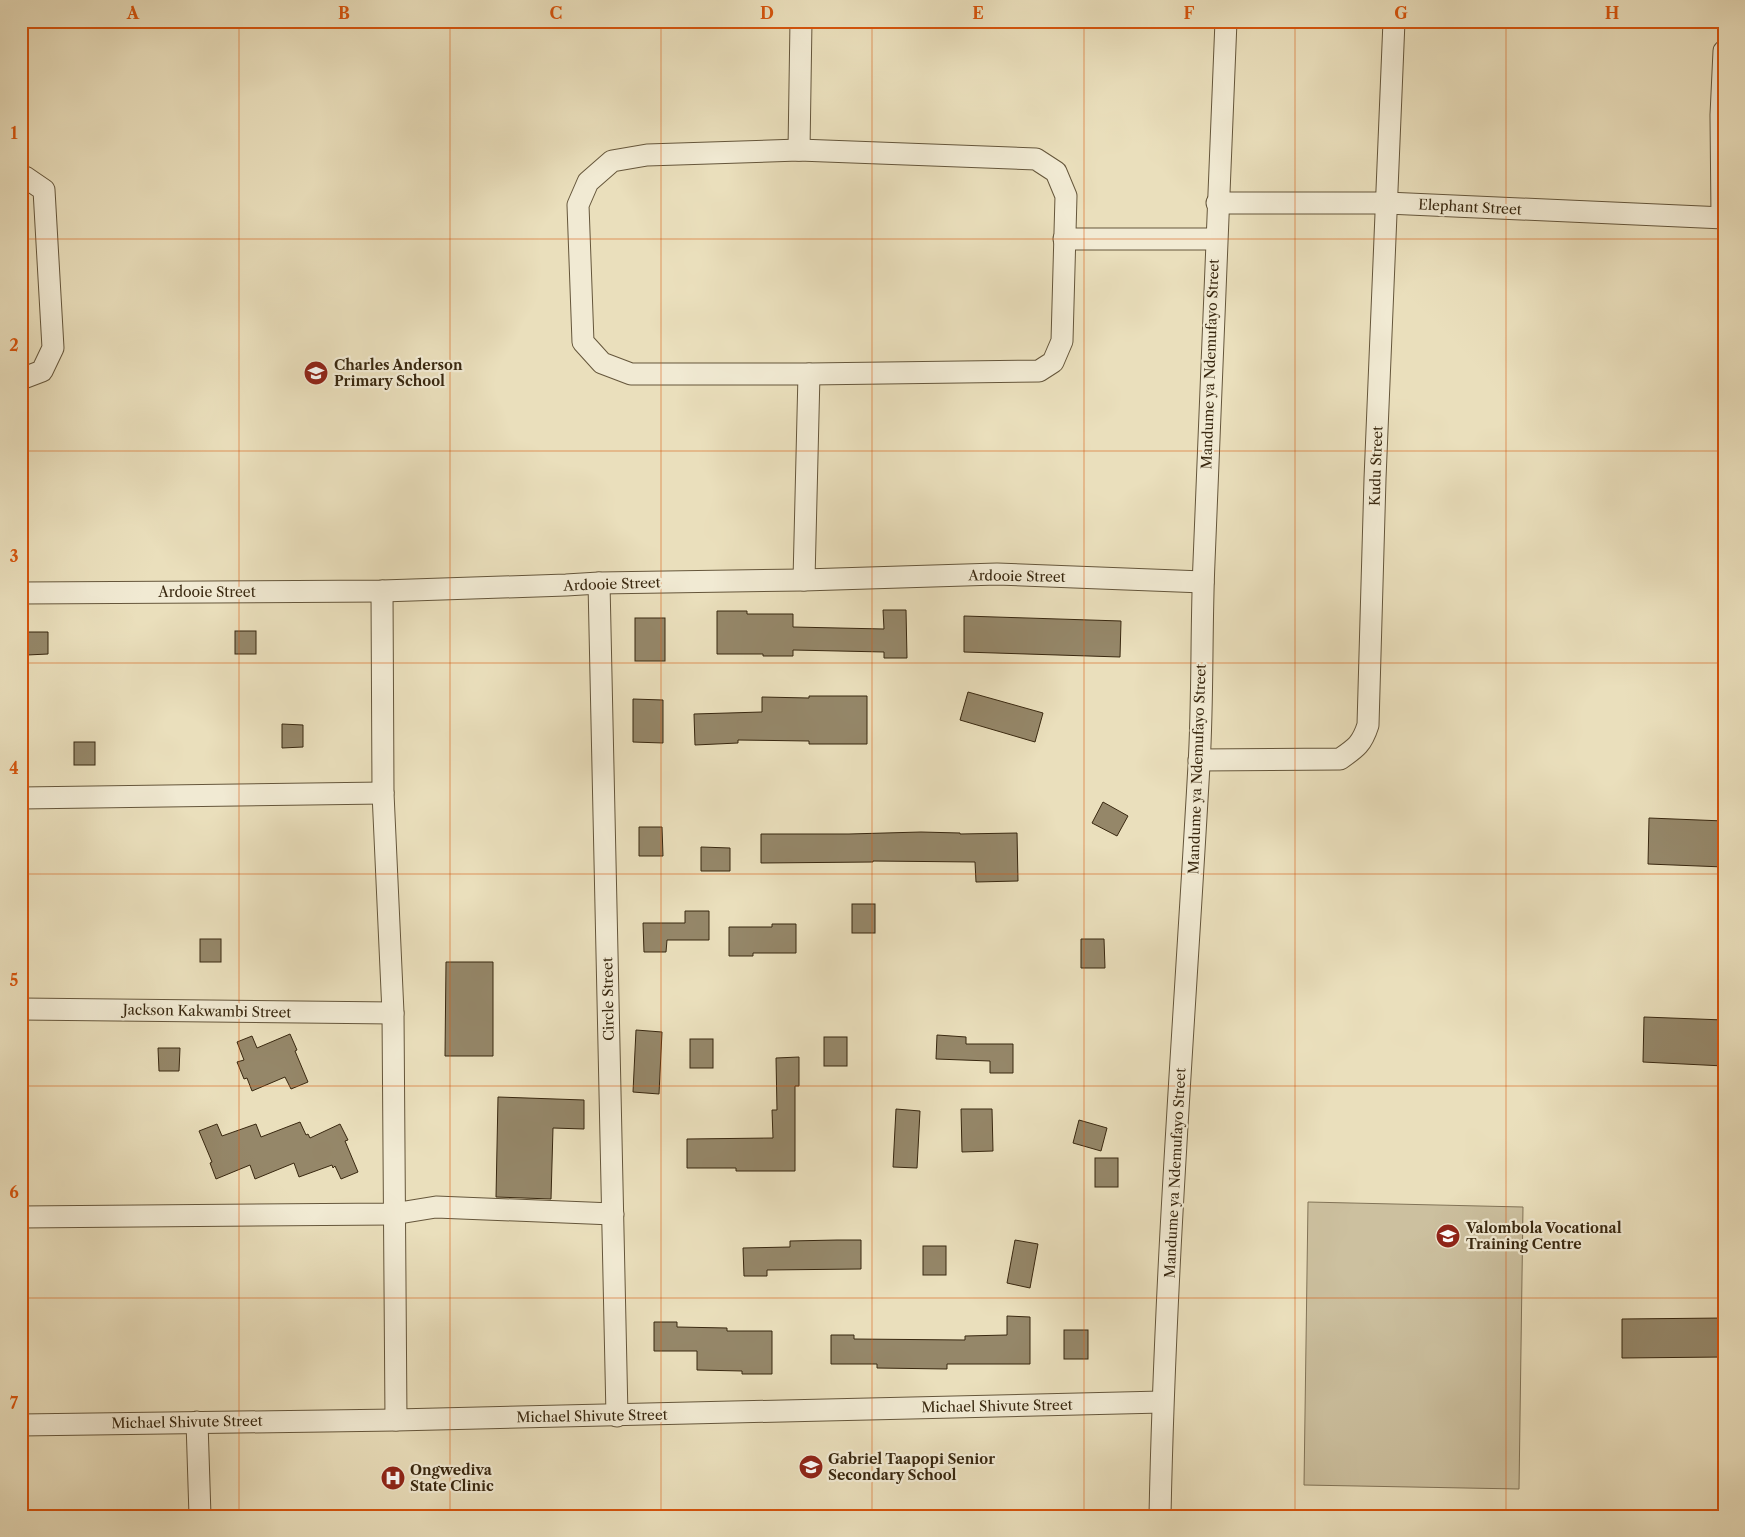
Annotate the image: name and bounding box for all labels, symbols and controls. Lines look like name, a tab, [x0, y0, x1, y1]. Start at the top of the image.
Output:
text: A	[126, 3, 140, 23]
text: B	[338, 3, 350, 23]
text: C	[550, 3, 562, 23]
text: D	[760, 3, 774, 23]
text: E	[972, 3, 984, 23]
text: F	[1184, 3, 1195, 23]
text: G	[1394, 3, 1408, 23]
text: H	[1605, 3, 1619, 23]
text: 1	[10, 123, 18, 143]
street label: Elephant Street	[1418, 195, 1522, 219]
street label: Mandume ya Ndemufayo Street	[1197, 258, 1223, 470]
text: 2	[9, 335, 19, 355]
place label: Charles Anderson Primary School	[334, 356, 463, 390]
school or university icon: Charles Anderson Primary School	[303, 360, 329, 386]
street label: Kudu Street	[1366, 426, 1386, 506]
text: 3	[9, 546, 19, 566]
street label: Ardooie Street	[967, 566, 1066, 586]
street label: Ardooie Street	[562, 573, 661, 595]
street label: Ardooie Street	[157, 583, 256, 601]
street label: Mandume ya Ndemufayo Street	[1184, 663, 1210, 875]
text: 4	[9, 758, 19, 778]
street label: Circle Street	[598, 957, 618, 1041]
text: 5	[10, 970, 19, 990]
street label: Jackson Kakwambi Street	[121, 1000, 291, 1021]
street label: Mandume ya Ndemufayo Street	[1161, 1067, 1189, 1279]
text: 6	[9, 1182, 19, 1202]
place label: Valombola Vocational Training Centre	[1465, 1219, 1622, 1253]
school or university icon: Valombola Vocational Training Centre	[1435, 1223, 1461, 1249]
text: 7	[10, 1393, 19, 1413]
street label: Michael Shivute Street	[921, 1396, 1073, 1416]
street label: Michael Shivute Street	[516, 1406, 668, 1426]
street label: Michael Shivute Street	[111, 1412, 263, 1432]
place label: Gabriel Taapopi Senior Secondary School	[828, 1450, 995, 1484]
school or university icon: Gabriel Taapopi Senior Secondary School	[798, 1454, 824, 1480]
place label: Ongwediva State Clinic	[410, 1461, 494, 1495]
hospital icon: Ongwediva State Clinic	[380, 1465, 406, 1491]

